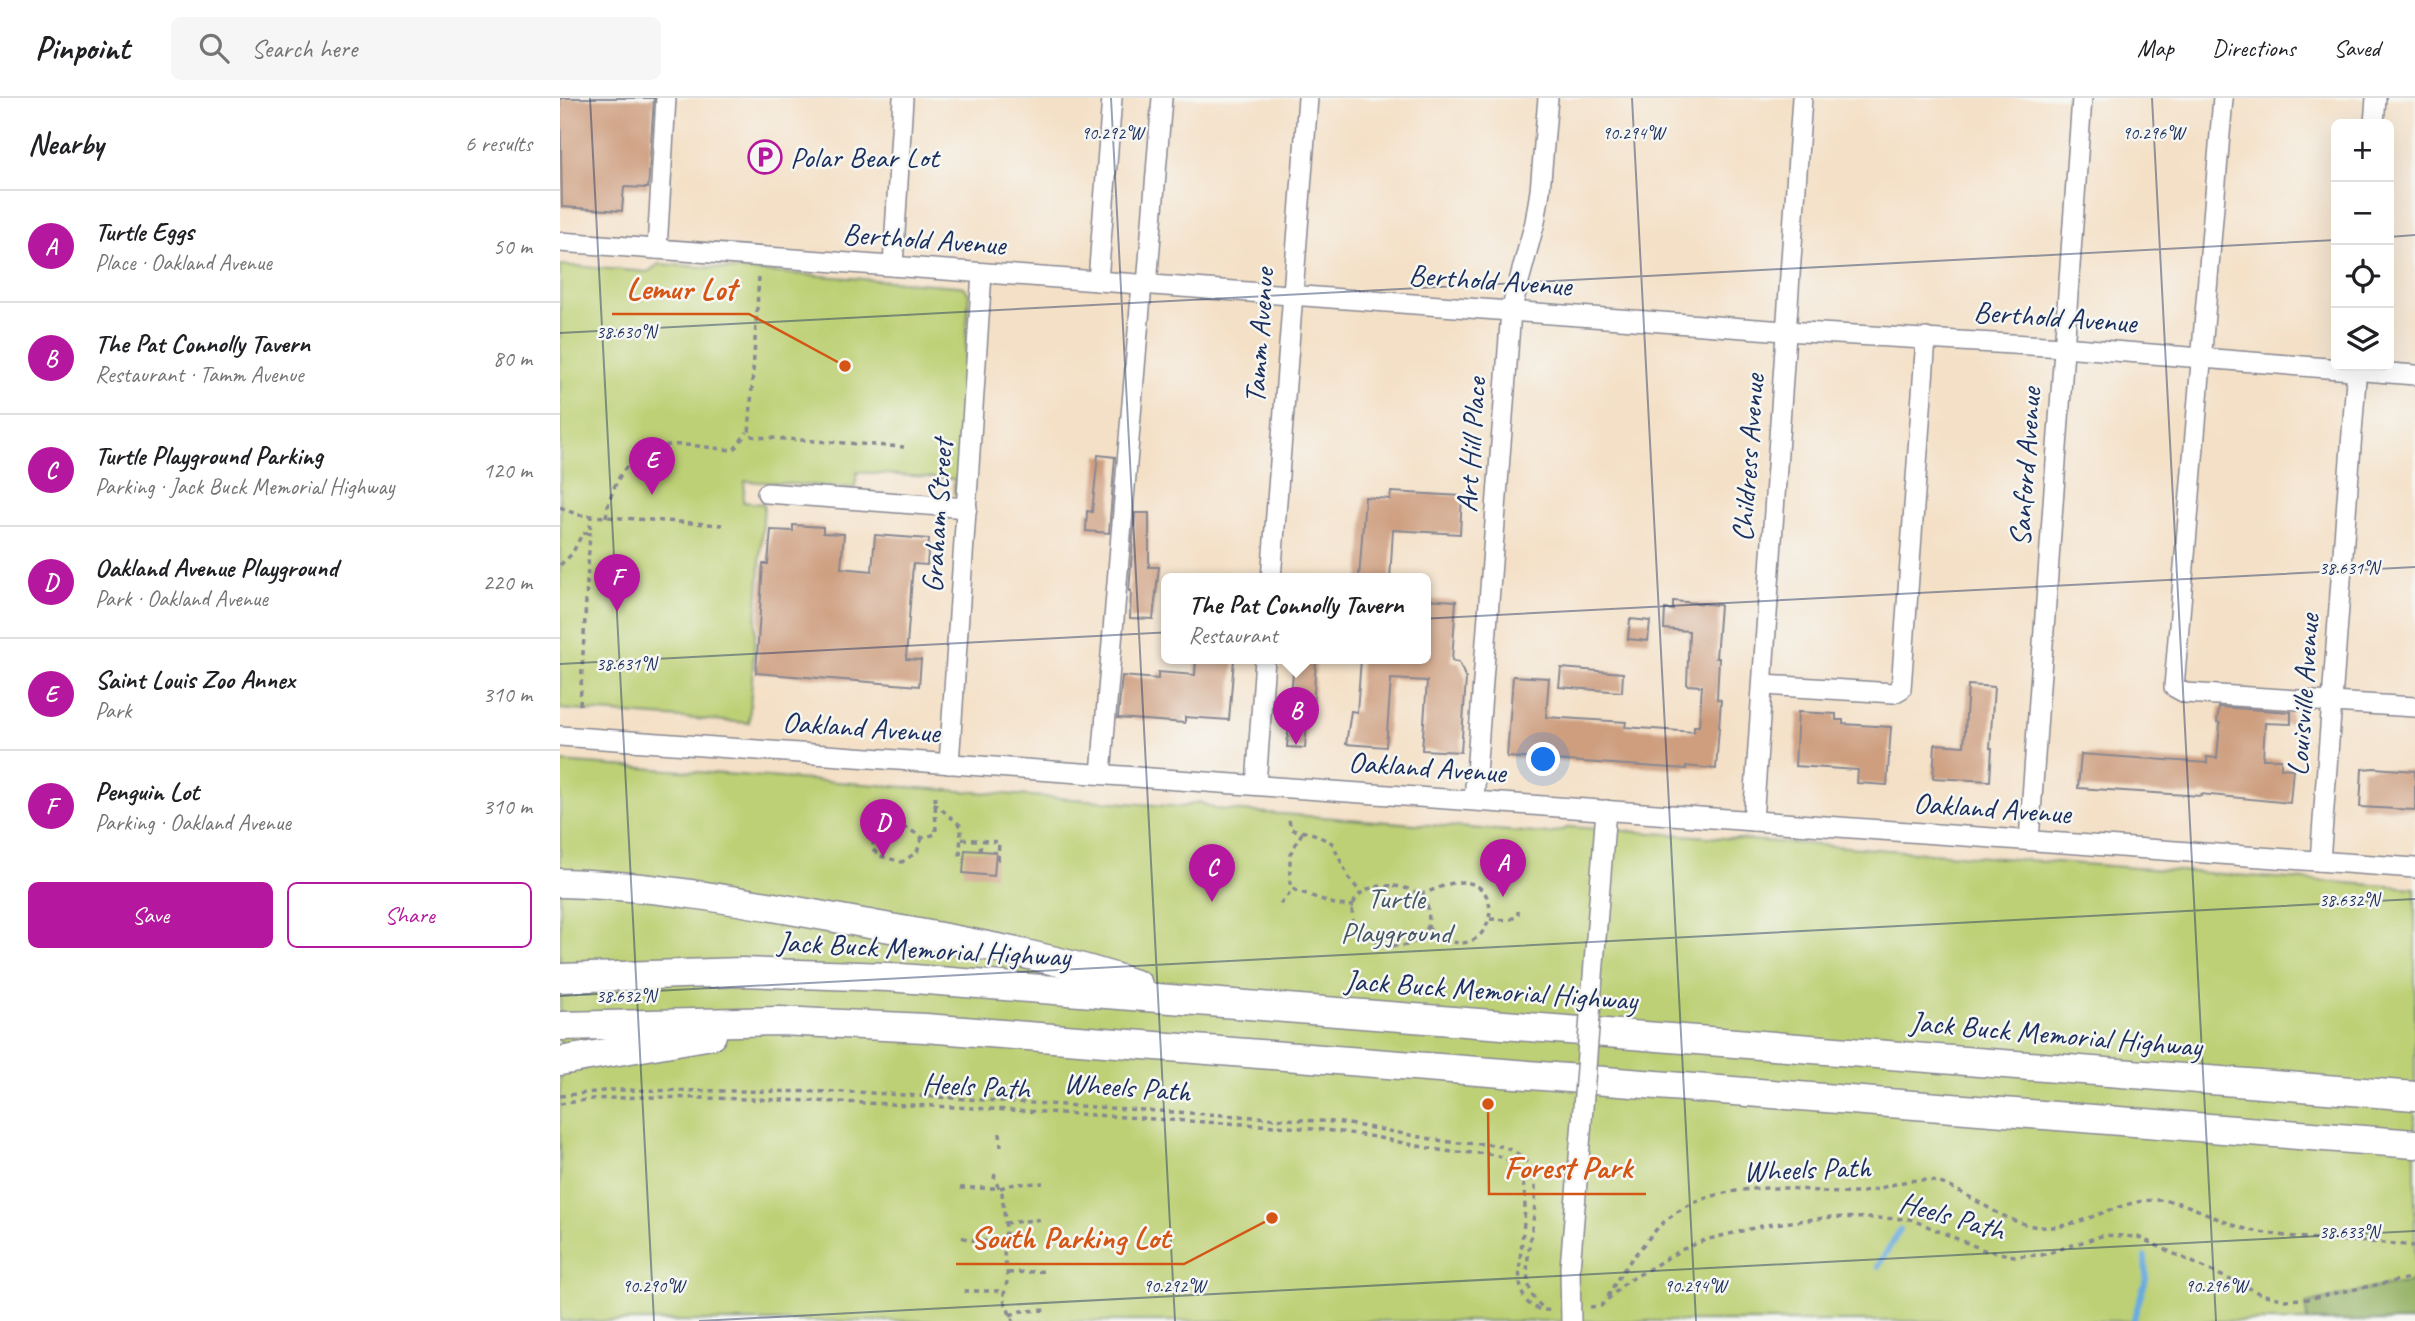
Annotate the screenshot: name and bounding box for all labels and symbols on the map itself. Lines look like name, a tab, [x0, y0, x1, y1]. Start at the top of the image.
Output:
text: 90.292°W	[1081, 122, 1146, 144]
text: 90.294°W	[1602, 122, 1667, 144]
text: 90.296°W	[2122, 122, 2187, 144]
parking icon: Polar Bear Lot	[746, 138, 784, 176]
place label: Polar Bear Lot	[790, 138, 941, 176]
street label: Berthold Avenue	[841, 214, 1009, 264]
street label: Berthold Avenue	[1407, 255, 1575, 305]
callout: Lemur Lot	[612, 261, 749, 314]
street label: Tamm Avenue	[1235, 265, 1283, 405]
text: Lemur Lot	[626, 268, 740, 309]
street label: Berthold Avenue	[1972, 292, 2140, 342]
text: 38.630°N	[596, 321, 659, 343]
street label: Childress Avenue	[1723, 371, 1773, 543]
street label: Art Hill Place	[1447, 374, 1495, 514]
street label: Sanford Avenue	[2000, 384, 2050, 548]
street label: Graham Street	[913, 434, 962, 594]
pin: E	[629, 437, 675, 495]
pin: F	[594, 554, 640, 612]
text: 38.631°N	[2319, 557, 2382, 579]
street label: Louisville Avenue	[2278, 611, 2328, 777]
text: 38.631°N	[596, 653, 659, 675]
pin: B	[1273, 687, 1319, 745]
street label: Oakland Avenue	[781, 703, 943, 752]
your location	[1526, 742, 1560, 776]
street label: Oakland Avenue	[1347, 743, 1509, 792]
street label: Oakland Avenue	[1912, 784, 2074, 833]
pin: D	[860, 799, 906, 857]
pin: A	[1480, 839, 1526, 897]
pin: C	[1189, 844, 1235, 902]
park label: Turtle Playground	[1340, 879, 1456, 951]
text: 38.632°N	[2319, 889, 2382, 911]
street label: Jack Buck Memorial Highway	[775, 922, 1073, 976]
street label: Jack Buck Memorial Highway	[1342, 961, 1640, 1019]
text: 38.632°N	[596, 985, 659, 1007]
street label: Jack Buck Memorial Highway	[1906, 1002, 2205, 1066]
street label: Heels Path	[921, 1064, 1033, 1108]
street label: Wheels Path	[1062, 1064, 1193, 1110]
callout: Forest Park	[1489, 1141, 1646, 1194]
text: Forest Park	[1504, 1147, 1635, 1188]
street label: Wheels Path	[1743, 1148, 1873, 1190]
street label: Heels Path	[1895, 1183, 2011, 1250]
callout: South Parking Lot	[956, 1211, 1184, 1264]
text: South Parking Lot	[971, 1217, 1173, 1258]
text: 38.633°N	[2319, 1221, 2382, 1243]
text: 90.290°W	[622, 1275, 687, 1297]
text: 90.292°W	[1143, 1275, 1208, 1297]
text: 90.294°W	[1664, 1275, 1729, 1297]
text: 90.296°W	[2185, 1275, 2250, 1297]

